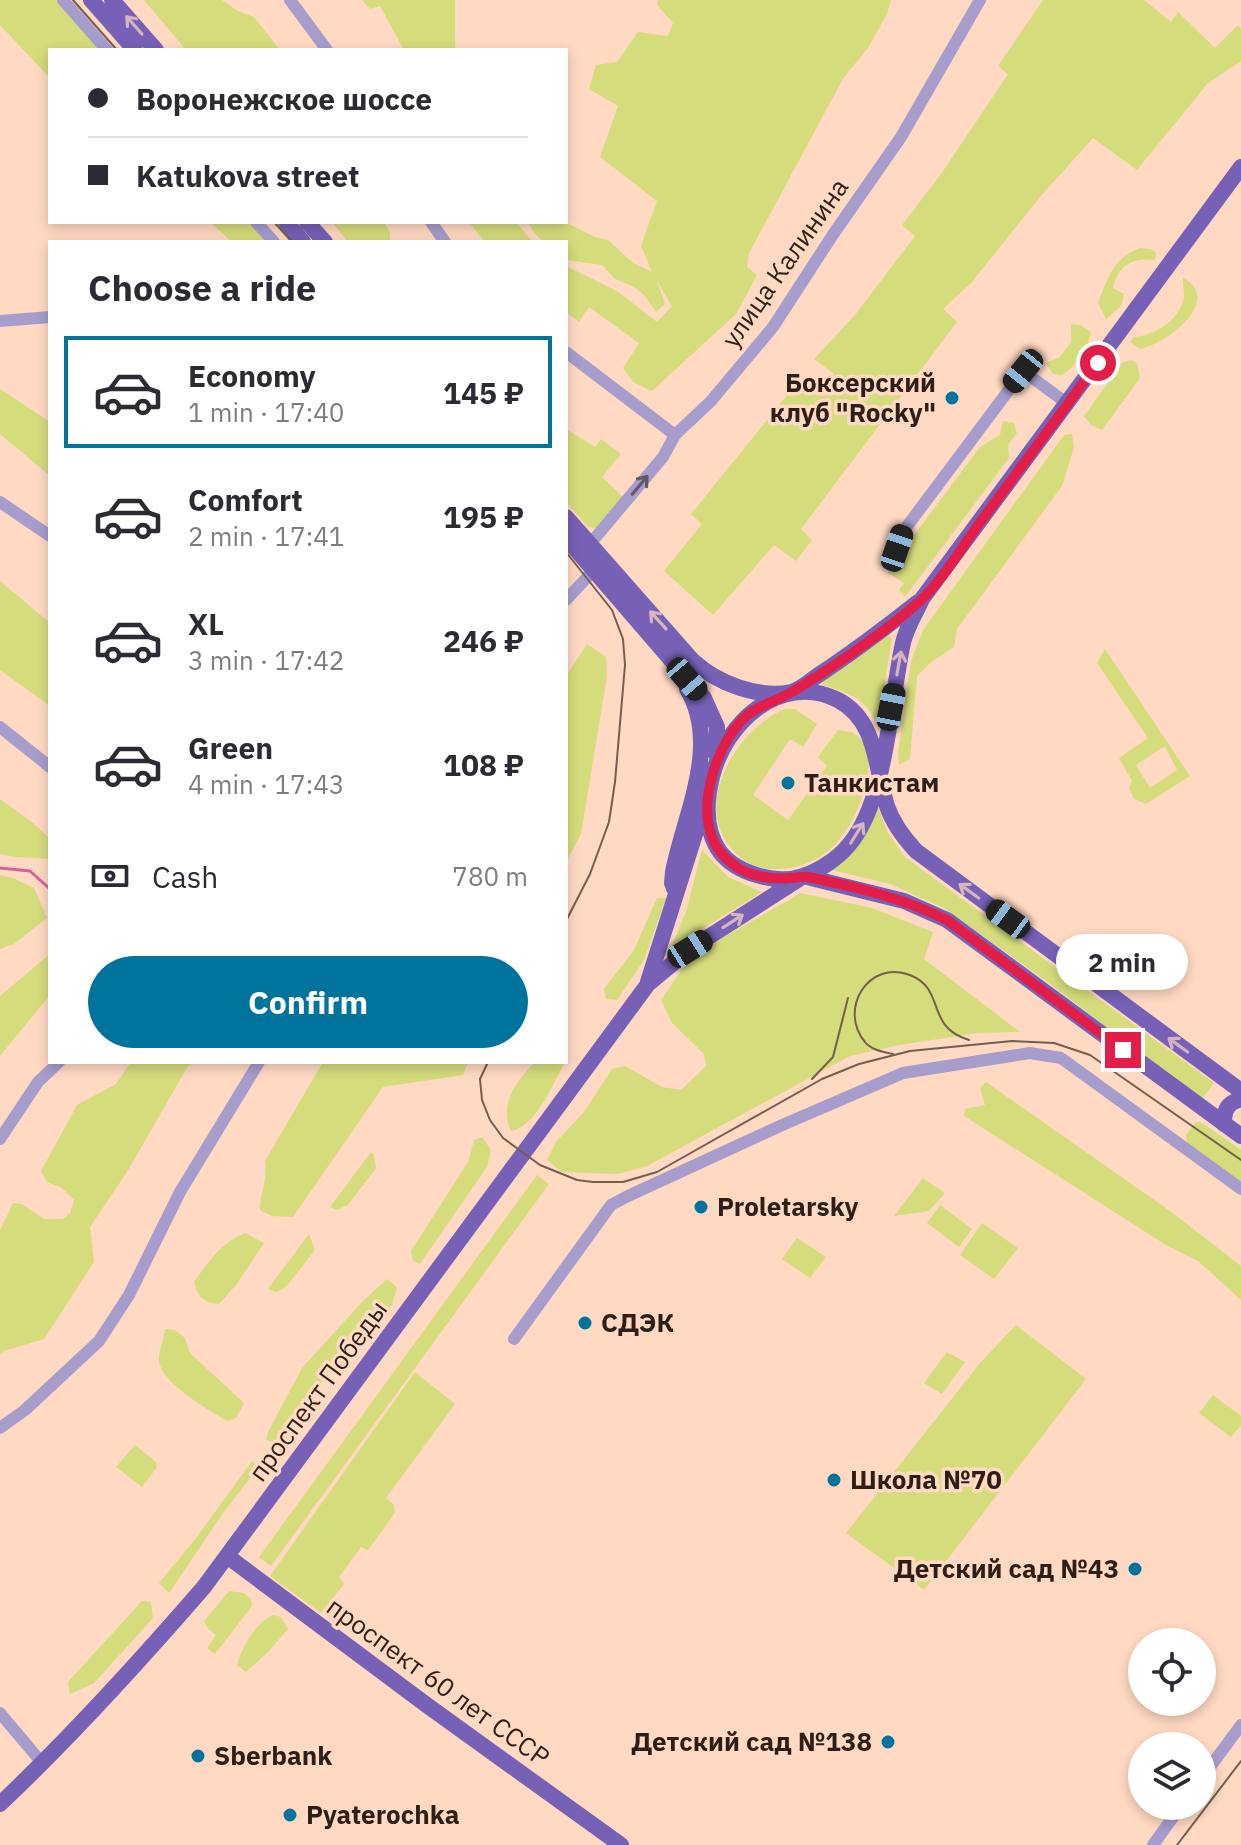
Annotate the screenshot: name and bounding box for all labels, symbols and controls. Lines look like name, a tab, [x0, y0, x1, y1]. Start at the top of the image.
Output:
one-way arrow	[125, 15, 143, 36]
text: Воронежское шоссе	[136, 79, 432, 118]
text: Katukova street	[136, 156, 360, 195]
street label: улица Калинина	[713, 171, 855, 354]
text: Choose a ride	[88, 264, 316, 311]
car	[999, 345, 1047, 397]
route start	[1080, 345, 1116, 381]
icon: car	[92, 356, 164, 428]
text: Economy	[188, 356, 316, 395]
place label: Боксерский клуб "Rocky"	[770, 365, 936, 429]
text: 145 ₽	[443, 373, 524, 412]
marker: Боксерский клуб "Rocky"	[943, 389, 961, 407]
text: 1 min · 17:40	[188, 395, 344, 429]
one-way arrow	[631, 475, 649, 496]
icon: car	[92, 480, 164, 552]
text: Comfort	[188, 480, 303, 519]
text: 195 ₽	[443, 497, 524, 536]
text: 2 min · 17:41	[188, 519, 344, 553]
car	[878, 521, 916, 575]
icon: car	[92, 604, 164, 676]
text: XL	[188, 604, 224, 643]
one-way arrow	[649, 611, 667, 631]
text: 246 ₽	[443, 621, 524, 660]
text: 3 min · 17:42	[188, 643, 344, 677]
one-way arrow	[893, 650, 908, 676]
car	[662, 653, 712, 705]
car	[875, 681, 907, 733]
icon: car	[92, 728, 164, 800]
text: Green	[188, 728, 273, 767]
text: 108 ₽	[443, 745, 524, 784]
place label: Танкистам	[804, 765, 939, 799]
text: 4 min · 17:43	[188, 767, 344, 801]
marker: Танкистам	[779, 774, 797, 792]
one-way arrow	[849, 822, 865, 844]
icon: cash	[88, 854, 132, 898]
text: Cash	[152, 857, 218, 896]
text: 780 m	[452, 859, 528, 893]
one-way arrow	[958, 882, 980, 899]
car	[982, 895, 1034, 943]
one-way arrow	[721, 913, 744, 929]
car	[663, 926, 717, 972]
callout: 2 min	[1057, 934, 1189, 990]
text: 2 min	[1088, 945, 1156, 979]
button: Confirm	[88, 956, 528, 1048]
route end	[1105, 1032, 1141, 1068]
one-way arrow	[1168, 1036, 1189, 1053]
place label: Proletarsky	[717, 1189, 859, 1223]
marker: Proletarsky	[692, 1198, 710, 1216]
street label: проспект Победы	[240, 1293, 394, 1488]
place label: СДЭК	[601, 1305, 674, 1339]
marker: СДЭК	[576, 1314, 594, 1332]
place label: Школа №70	[850, 1462, 1002, 1496]
marker: Школа №70	[825, 1471, 843, 1489]
place label: Детский сад №43	[894, 1551, 1119, 1585]
marker: Детский сад №43	[1126, 1560, 1144, 1578]
street label: проспект 60 лет СССР	[320, 1589, 557, 1774]
map controls	[1128, 1628, 1216, 1820]
button: locate	[1128, 1628, 1216, 1716]
place label: Детский сад №138	[631, 1724, 872, 1758]
button: layers	[1128, 1732, 1216, 1820]
marker: Детский сад №138	[879, 1733, 897, 1751]
place label: Sberbank	[214, 1738, 332, 1772]
marker: Sberbank	[189, 1747, 207, 1765]
place label: Pyaterochka	[306, 1797, 460, 1831]
marker: Pyaterochka	[281, 1806, 299, 1824]

